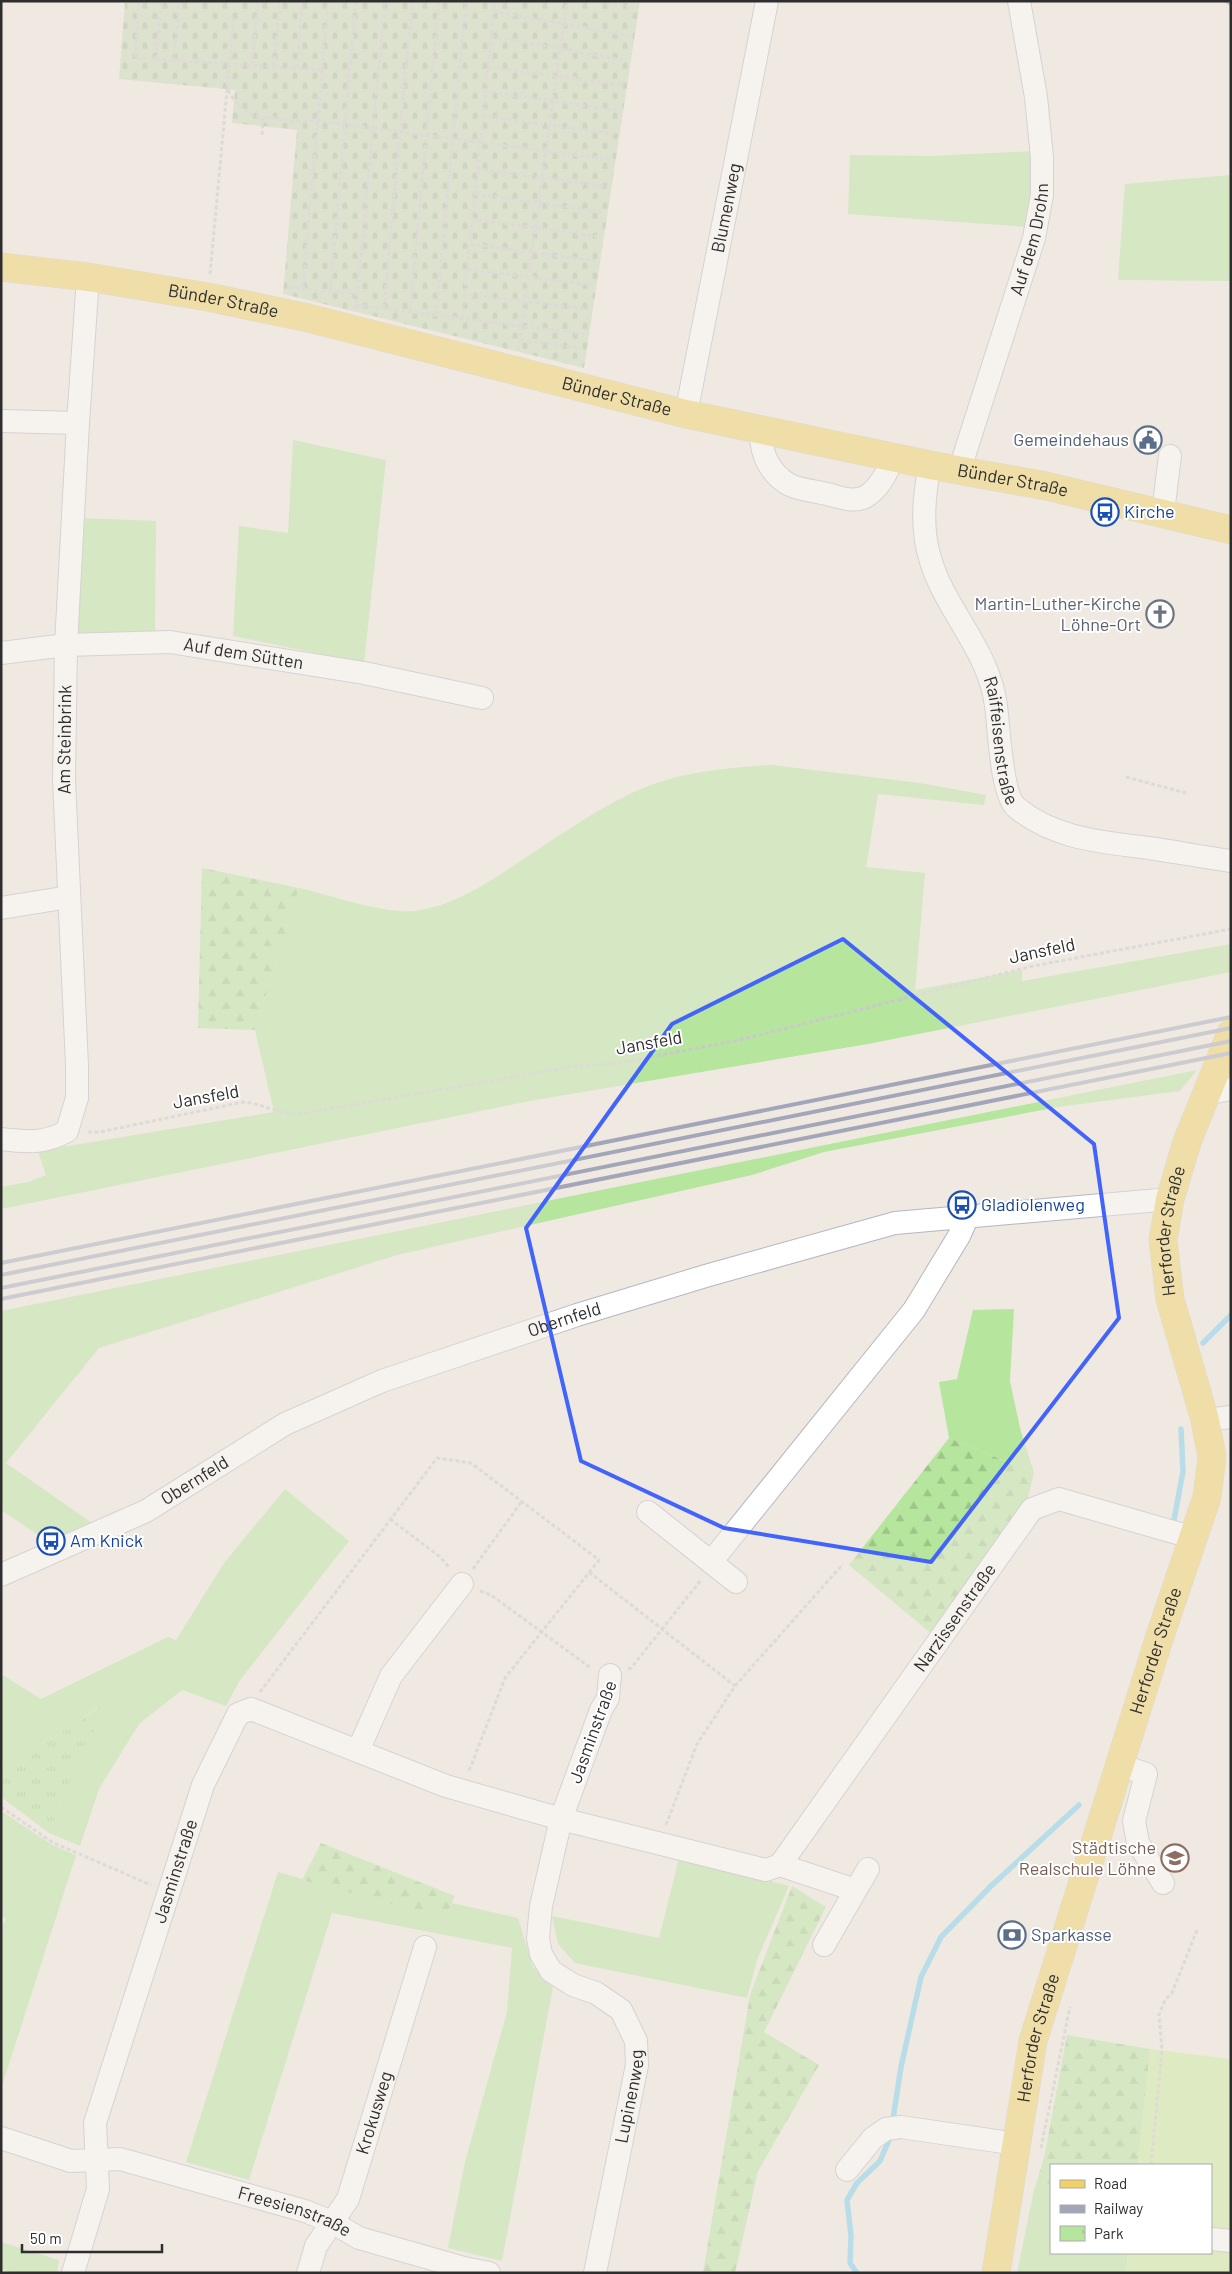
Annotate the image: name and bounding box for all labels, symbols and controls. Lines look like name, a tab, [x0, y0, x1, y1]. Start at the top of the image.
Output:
street label: Blumenweg	[706, 161, 745, 254]
street label: Auf dem Drohn	[1004, 183, 1052, 298]
street label: Bünder Straße	[166, 279, 281, 322]
street label: Bünder Straße	[560, 371, 674, 420]
public building icon: Gemeindehaus	[1133, 425, 1163, 455]
place label: Gemeindehaus	[1013, 428, 1129, 450]
street label: Bünder Straße	[956, 458, 1071, 501]
bus stop icon: Kirche	[1090, 497, 1120, 527]
place label: Kirche	[1124, 500, 1175, 522]
place label: Martin-Luther-Kirche Löhne-Ort	[975, 592, 1141, 635]
church icon: Martin-Luther-Kirche Löhne-Ort	[1145, 599, 1175, 629]
street label: Auf dem Sütten	[182, 632, 305, 673]
street label: Raiffeisenstraße	[980, 673, 1024, 808]
street label: Am Steinbrink	[52, 685, 75, 795]
street label: Jansfeld	[1007, 932, 1077, 968]
street label: Jansfeld	[614, 1025, 684, 1059]
street label: Jansfeld	[171, 1079, 241, 1113]
street label: Herforder Straße	[1151, 1163, 1189, 1298]
bus stop icon: Gladiolenweg	[947, 1190, 977, 1220]
place label: Gladiolenweg	[981, 1193, 1085, 1215]
street label: Obernfeld	[524, 1296, 603, 1341]
street label: Obernfeld	[156, 1450, 232, 1509]
bus stop icon: Am Knick	[36, 1526, 66, 1556]
place label: Am Knick	[70, 1529, 143, 1551]
street label: Narzissenstraße	[908, 1559, 1000, 1676]
street label: Herforder Straße	[1124, 1584, 1186, 1717]
street label: Jasminstraße	[563, 1677, 621, 1786]
street label: Jasminstraße	[148, 1816, 201, 1926]
place label: Städtische Realschule Löhne	[1019, 1836, 1156, 1879]
school or university icon: Städtische Realschule Löhne	[1160, 1843, 1190, 1873]
bank icon: Sparkasse	[997, 1920, 1027, 1950]
place label: Sparkasse	[1031, 1923, 1112, 1945]
street label: Herforder Straße	[1011, 1970, 1064, 2104]
street label: Lupinenweg	[609, 2049, 647, 2145]
street label: Krokusweg	[350, 2068, 396, 2157]
legend	[1050, 2164, 1212, 2254]
text: Road	[1094, 2174, 1127, 2192]
street label: Freesienstraße	[236, 2181, 356, 2241]
text: Railway	[1094, 2199, 1143, 2217]
scale bar	[22, 2222, 162, 2254]
text: Park	[1094, 2224, 1124, 2242]
text: 50 m	[30, 2229, 62, 2247]

